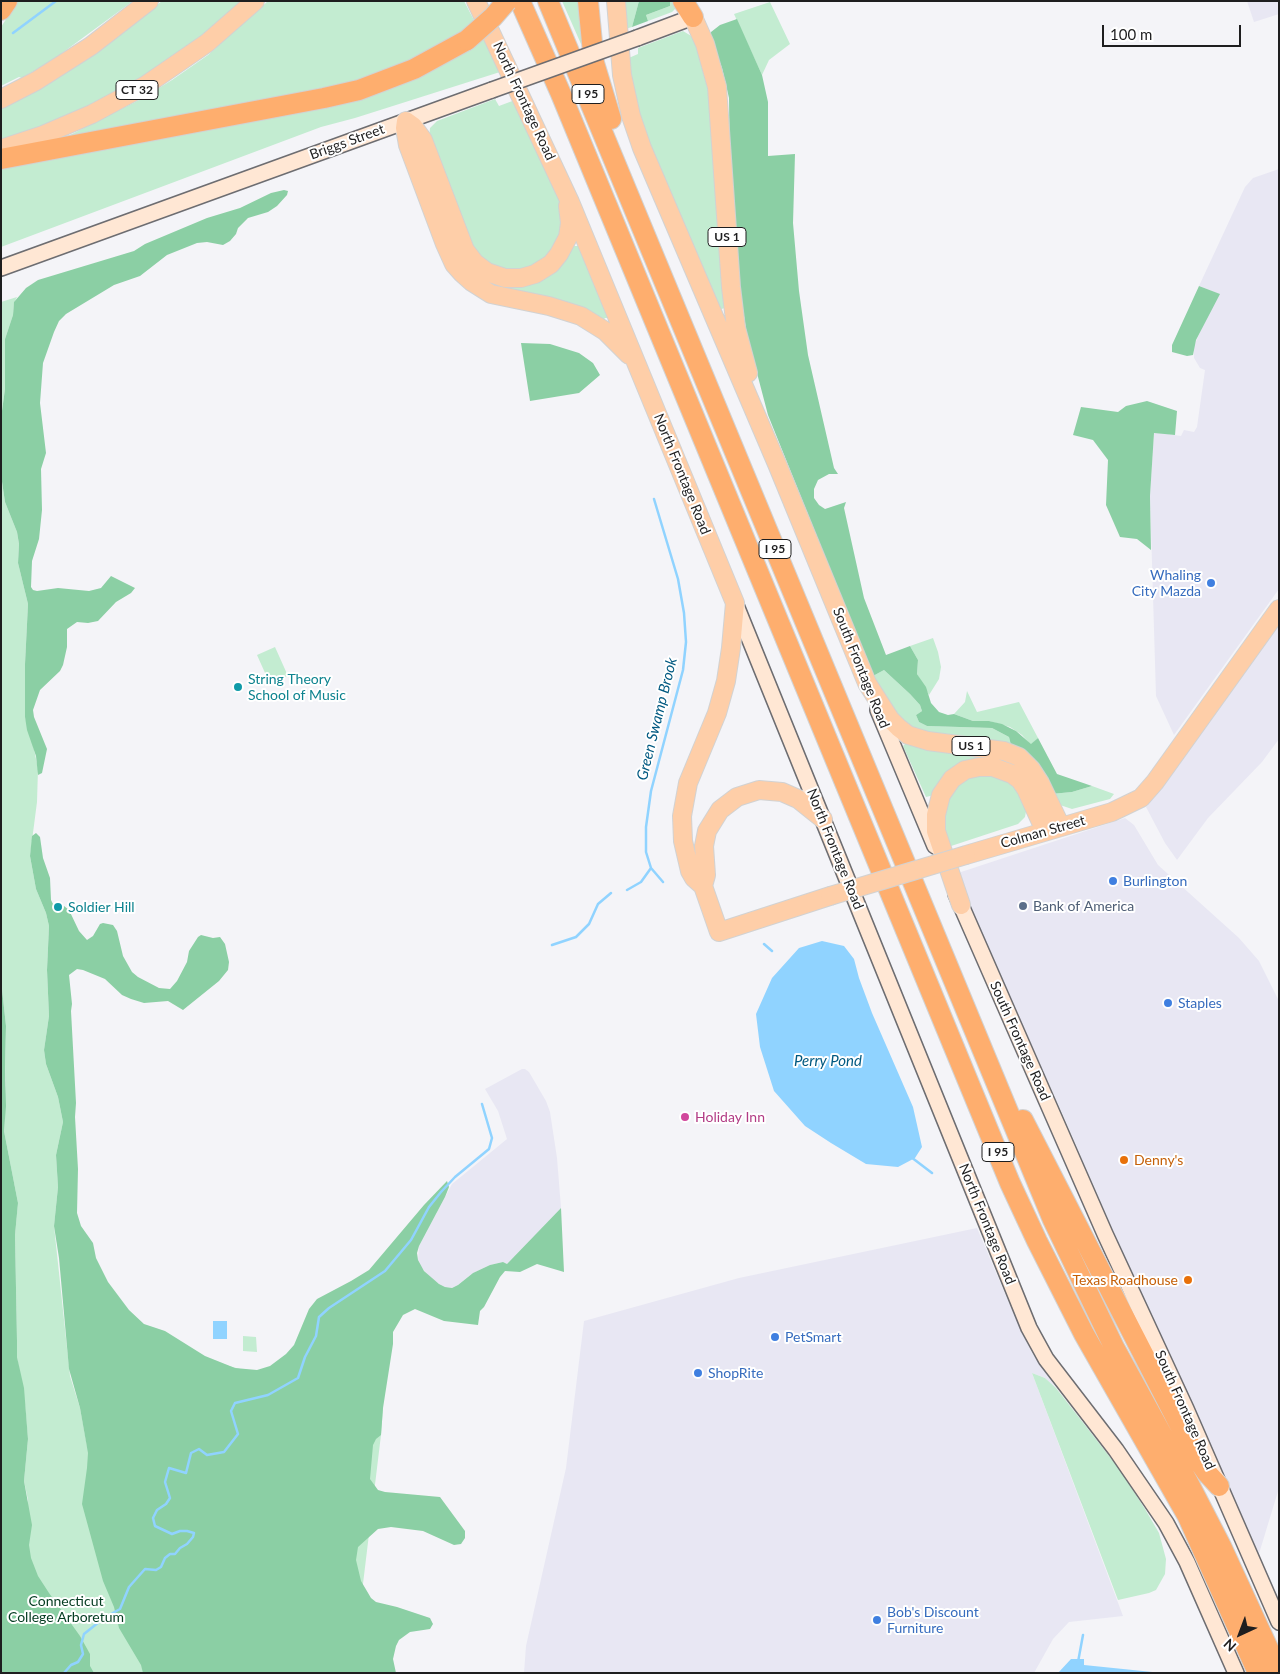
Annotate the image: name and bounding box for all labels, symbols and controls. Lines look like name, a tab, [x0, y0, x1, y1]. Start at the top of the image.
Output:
scale bar	[1105, 15, 1244, 47]
text: 100 m	[1110, 25, 1152, 43]
street label: North Frontage Road	[489, 39, 559, 163]
road number: CT 32	[116, 80, 158, 100]
road number: I 95	[572, 85, 604, 104]
street label: Briggs Street	[307, 121, 387, 163]
road number: US 1	[708, 228, 746, 246]
street label: North Frontage Road	[650, 411, 714, 537]
road number: I 95	[759, 540, 791, 558]
place label: Whaling City Mazda	[1132, 567, 1201, 600]
marker: Whaling City Mazda	[1205, 577, 1217, 589]
street label: South Frontage Road	[829, 605, 893, 731]
water label: Green Swamp Brook	[633, 656, 681, 782]
place label: String Theory School of Music	[248, 671, 346, 704]
marker: String Theory School of Music	[232, 681, 244, 693]
road number: US 1	[952, 736, 990, 756]
street label: North Frontage Road	[803, 786, 867, 912]
street label: Colman Street	[999, 812, 1087, 852]
place label: Burlington	[1123, 873, 1187, 889]
marker: Burlington	[1107, 875, 1119, 887]
place label: Bank of America	[1033, 898, 1134, 914]
place label: Soldier Hill	[68, 899, 135, 915]
marker: Bank of America	[1017, 900, 1029, 912]
marker: Soldier Hill	[52, 901, 64, 913]
street label: South Frontage Road	[986, 979, 1054, 1103]
place label: Staples	[1178, 995, 1222, 1011]
marker: Staples	[1162, 997, 1174, 1009]
water label: Perry Pond	[794, 1052, 862, 1070]
place label: Holiday Inn	[695, 1109, 765, 1125]
marker: Holiday Inn	[679, 1111, 691, 1123]
road number: I 95	[982, 1142, 1014, 1162]
place label: Denny's	[1134, 1152, 1183, 1168]
marker: Denny's	[1118, 1154, 1130, 1166]
street label: North Frontage Road	[955, 1161, 1019, 1287]
place label: Texas Roadhouse	[1073, 1272, 1178, 1288]
marker: Texas Roadhouse	[1182, 1274, 1194, 1286]
place label: PetSmart	[785, 1329, 841, 1345]
marker: PetSmart	[769, 1331, 781, 1343]
street label: South Frontage Road	[1151, 1348, 1219, 1472]
place label: ShopRite	[708, 1365, 763, 1381]
marker: ShopRite	[692, 1367, 704, 1379]
park label: Connecticut College Arboretum	[8, 1593, 124, 1625]
place label: Bob's Discount Furniture	[887, 1604, 979, 1636]
north arrow	[1215, 1609, 1265, 1659]
marker: Bob's Discount Furniture	[871, 1614, 883, 1626]
text: N	[1220, 1635, 1239, 1655]

